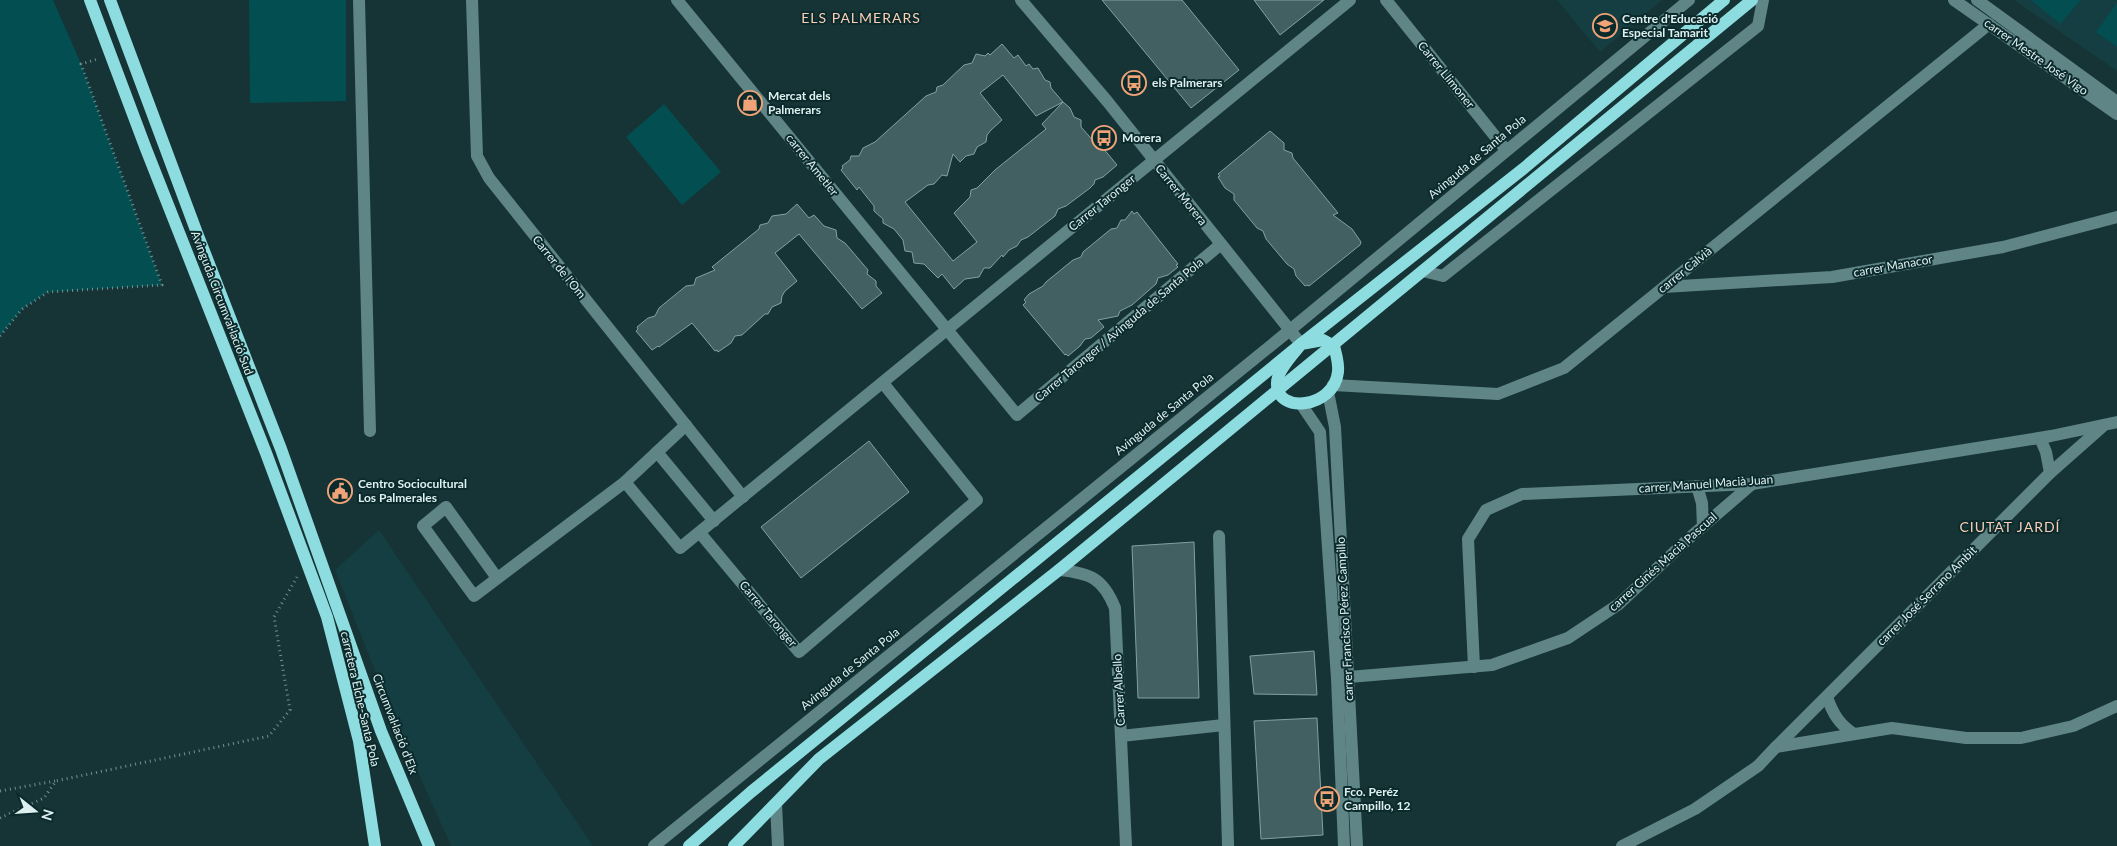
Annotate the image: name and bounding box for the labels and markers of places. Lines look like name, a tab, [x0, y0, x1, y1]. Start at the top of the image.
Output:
place label: Centre d'Educació Especial Tamarit	[1622, 11, 1718, 40]
school or university icon: Centre d'Educació Especial Tamarit	[1592, 13, 1618, 39]
bus stop icon: els Palmerars	[1121, 70, 1147, 96]
place label: els Palmerars	[1152, 75, 1223, 90]
place label: Mercat dels Palmerars	[768, 88, 831, 117]
shop icon: Mercat dels Palmerars	[737, 90, 763, 116]
bus stop icon: Morera	[1091, 125, 1117, 151]
place label: Morera	[1122, 130, 1161, 145]
place label: Centro Sociocultural Los Palmerales	[358, 476, 467, 505]
public building icon: Centro Sociocultural Los Palmerales	[327, 478, 353, 504]
place label: Fco. Peréz Campillo, 12	[1344, 784, 1410, 813]
bus stop icon: Fco. Peréz Campillo, 12	[1314, 786, 1340, 812]

